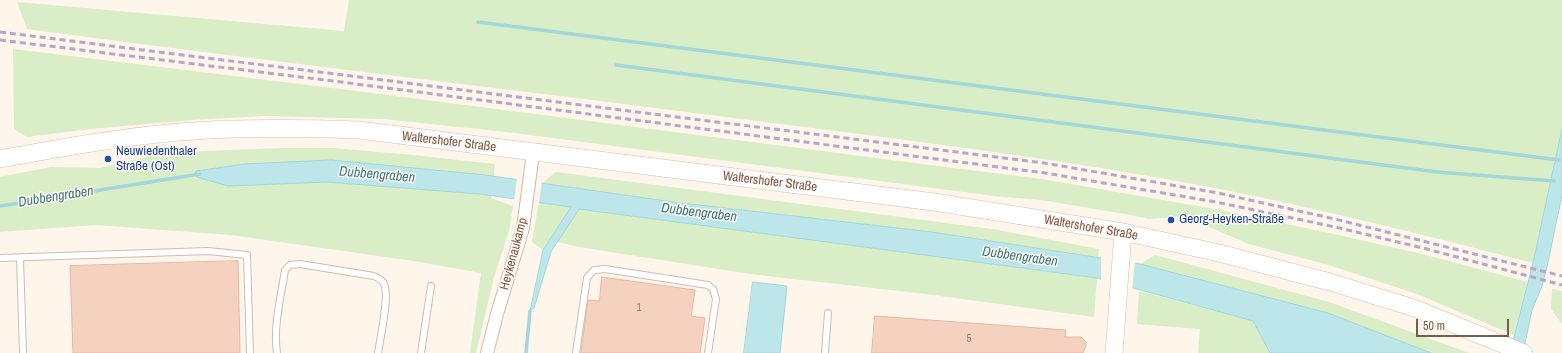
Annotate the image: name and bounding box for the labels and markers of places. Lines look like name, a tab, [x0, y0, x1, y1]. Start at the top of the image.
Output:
place label: Neuwiedenthaler Straße (Ost)	[116, 144, 197, 175]
marker: Neuwiedenthaler Straße (Ost)	[103, 154, 113, 164]
place label: Georg-Heyken-Straße	[1179, 212, 1284, 228]
marker: Georg-Heyken-Straße	[1166, 215, 1176, 225]

